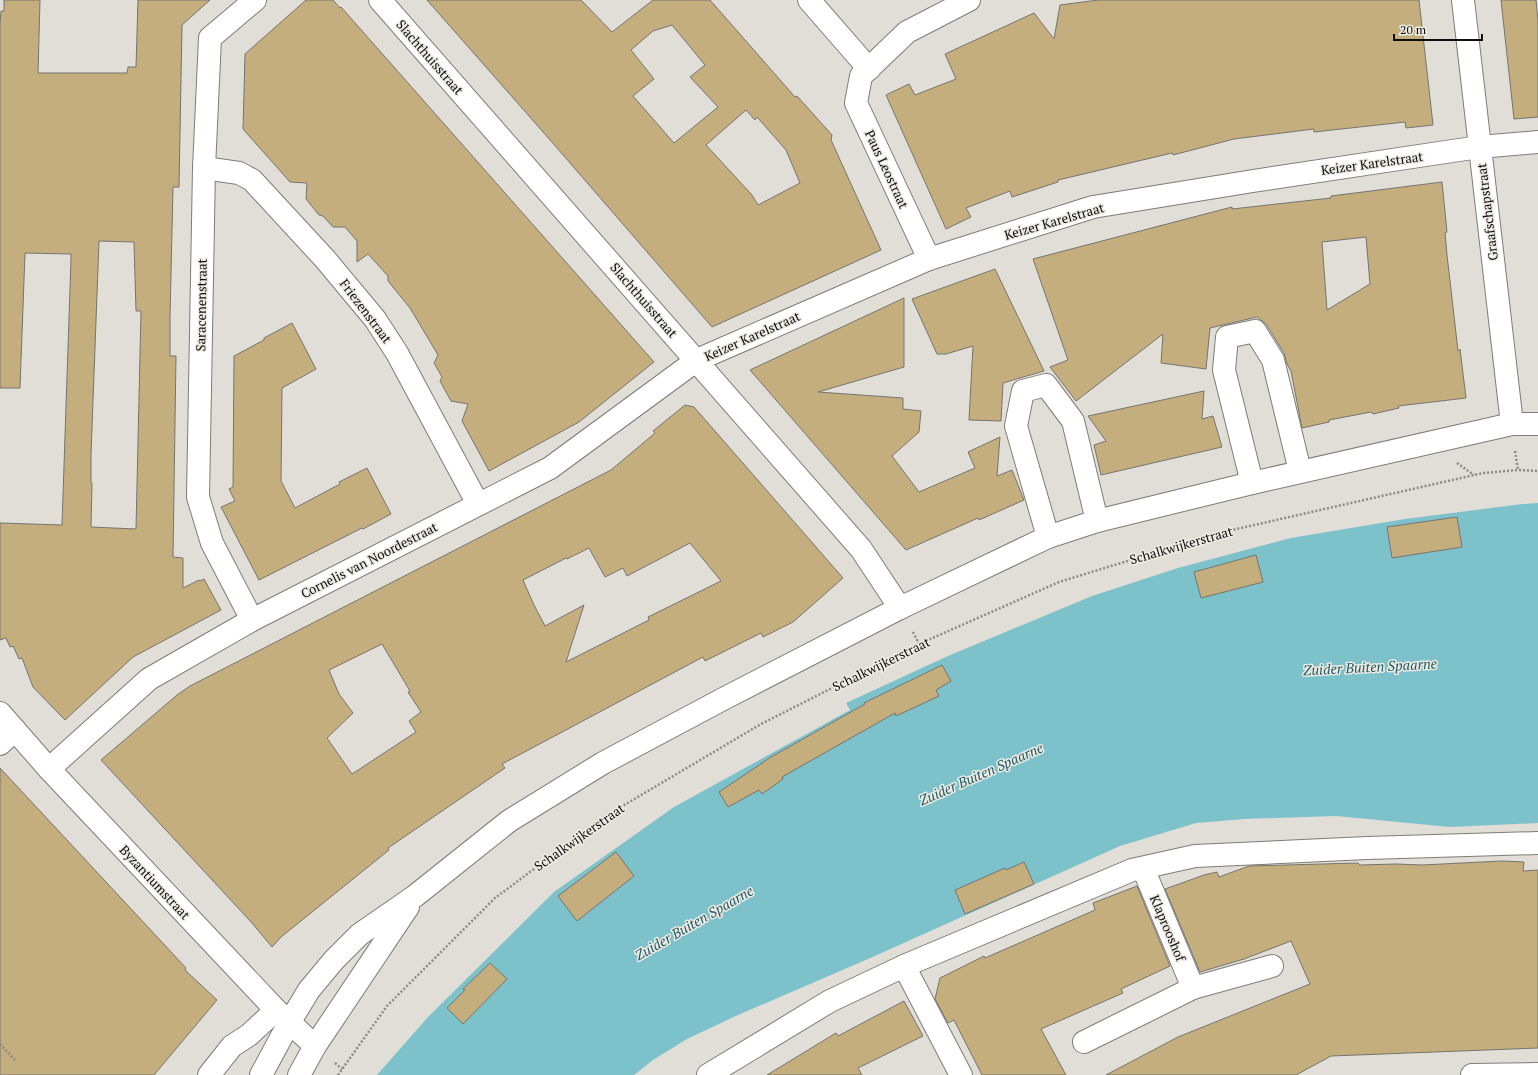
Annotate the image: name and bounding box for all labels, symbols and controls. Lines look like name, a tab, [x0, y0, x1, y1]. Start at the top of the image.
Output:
street label: Slachthuisstraat	[392, 16, 468, 99]
scale bar	[1394, 16, 1482, 42]
text: 20 m	[1400, 22, 1427, 37]
street label: Paus Leostraat	[861, 127, 913, 211]
street label: Keizer Karelstraat	[1320, 147, 1424, 179]
street label: Graafschapstraat	[1472, 162, 1502, 262]
street label: Keizer Karelstraat	[1002, 198, 1106, 244]
street label: Saracenenstraat	[191, 258, 211, 352]
street label: Slachthuisstraat	[606, 259, 682, 342]
street label: Friezenstraat	[336, 275, 396, 347]
street label: Keizer Karelstraat	[701, 307, 803, 365]
street label: Cornelis van Noordestraat	[298, 518, 441, 602]
street label: Schalkwijkerstraat	[1127, 522, 1235, 568]
street label: Schalkwijkerstraat	[829, 633, 933, 695]
water label: Zuider Buiten Spaarne	[1303, 653, 1438, 679]
water label: Zuider Buiten Spaarne	[916, 737, 1046, 809]
street label: Schalkwijkerstraat	[530, 799, 628, 875]
street label: Byzantiumstraat	[116, 841, 194, 923]
water label: Zuider Buiten Spaarne	[631, 880, 757, 964]
street label: Klaprooshof	[1146, 892, 1191, 965]

